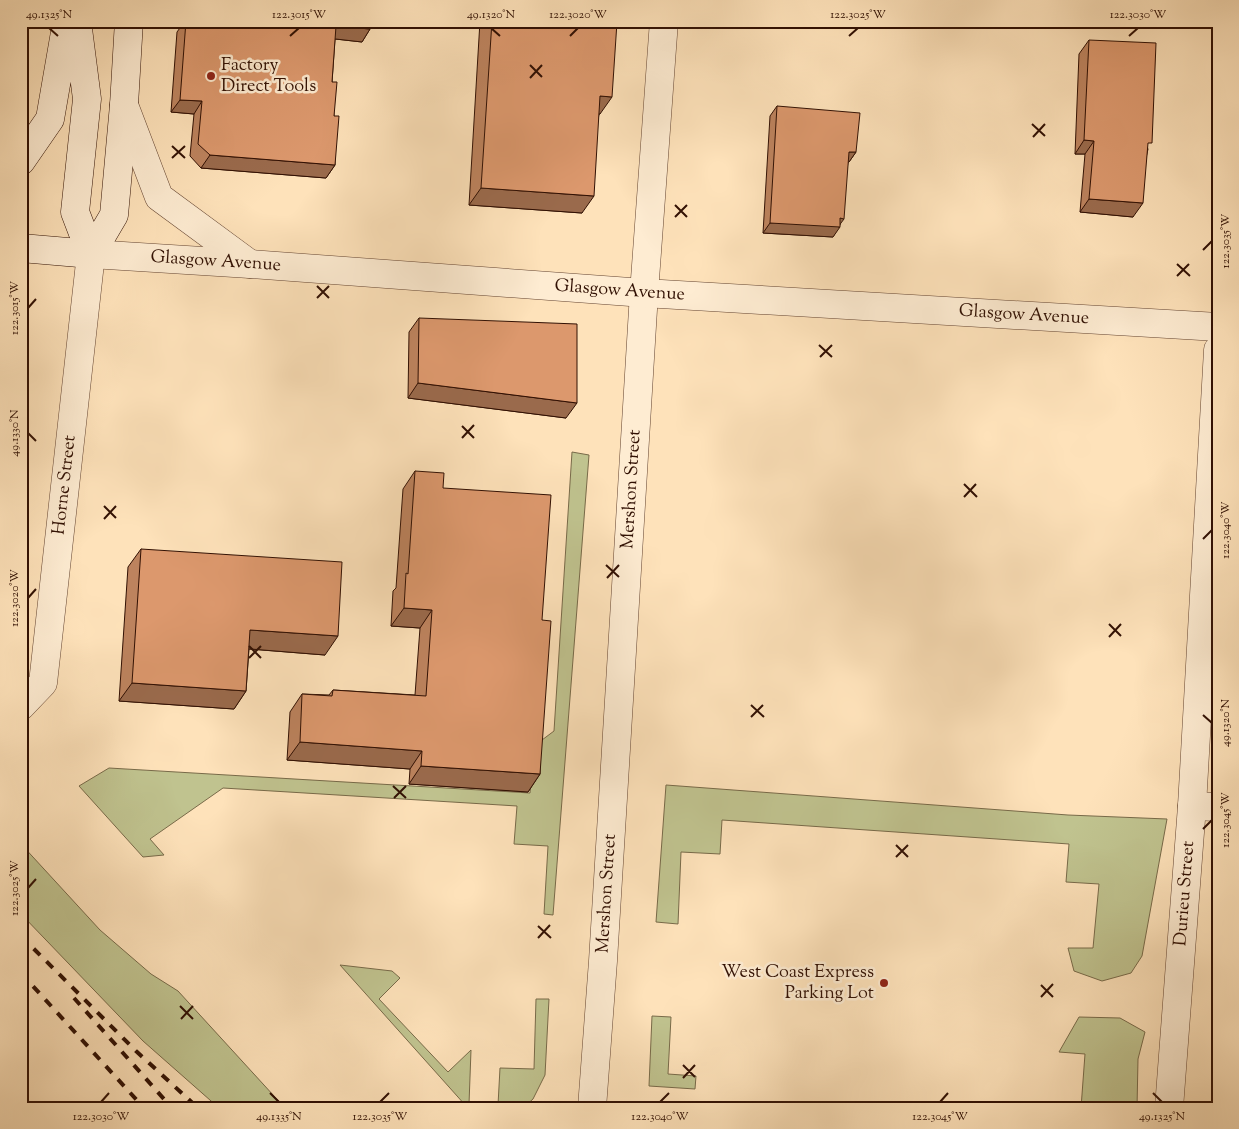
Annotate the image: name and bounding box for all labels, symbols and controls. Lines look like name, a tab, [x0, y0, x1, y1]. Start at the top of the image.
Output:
text: 49.1325°N	[26, 6, 72, 24]
text: 122.3015°W	[272, 6, 327, 24]
text: 49.1320°N	[467, 6, 515, 24]
text: 122.3020°W	[549, 6, 607, 24]
text: 122.3025°W	[830, 6, 886, 24]
text: 122.3030°W	[1110, 6, 1167, 24]
place label: Factory Direct Tools	[221, 53, 316, 100]
marker: Factory Direct Tools	[205, 70, 217, 82]
text: 122.3035°W	[1217, 213, 1235, 268]
street label: Glasgow Avenue	[150, 245, 282, 279]
street label: Glasgow Avenue	[554, 273, 686, 308]
text: 122.3015°W	[6, 280, 24, 335]
street label: Glasgow Avenue	[958, 299, 1090, 332]
text: 49.1330°N	[6, 409, 24, 457]
street label: Mershon Street	[615, 429, 649, 550]
street label: Horne Street	[47, 434, 84, 536]
text: 122.3040°W	[1217, 501, 1235, 559]
text: 122.3020°W	[6, 569, 24, 627]
text: 49.1320°N	[1217, 699, 1235, 747]
text: 122.3045°W	[1217, 792, 1235, 848]
street label: Mershon Street	[590, 833, 624, 954]
street label: Durieu Street	[1168, 840, 1202, 947]
text: 122.3025°W	[6, 860, 24, 916]
place label: West Coast Express Parking Lot	[721, 960, 874, 1007]
marker: West Coast Express Parking Lot	[878, 977, 890, 989]
text: 122.3030°W	[73, 1108, 130, 1126]
text: 49.1335°N	[256, 1108, 302, 1126]
text: 122.3035°W	[353, 1108, 408, 1126]
text: 122.3040°W	[631, 1108, 689, 1126]
text: 122.3045°W	[912, 1108, 968, 1126]
text: 49.1325°N	[1139, 1108, 1185, 1126]

